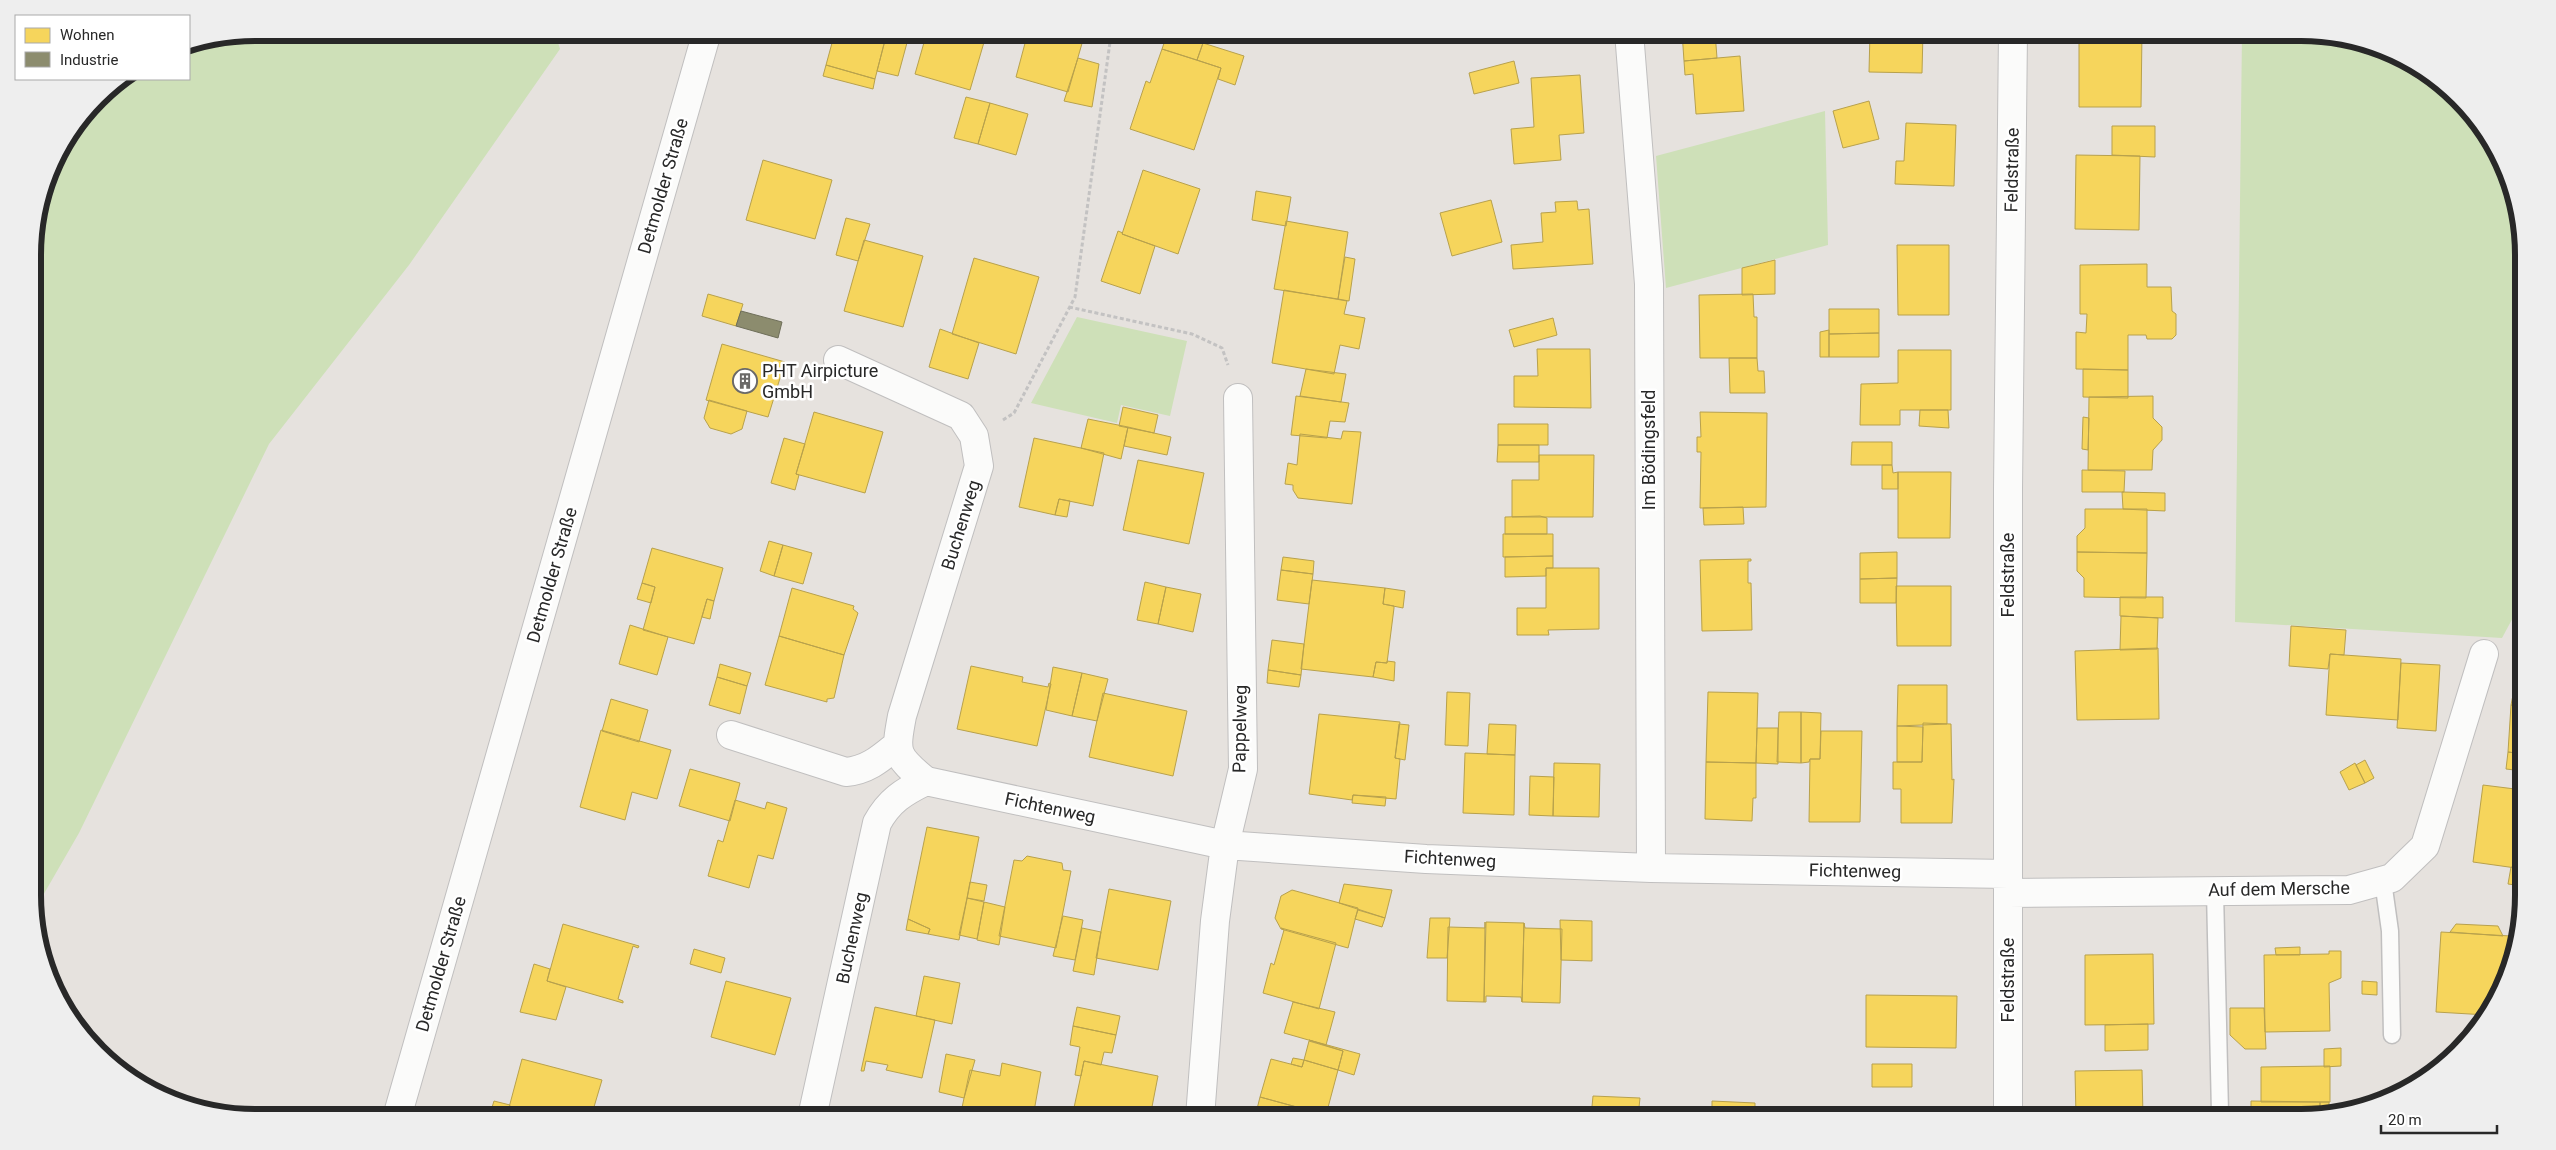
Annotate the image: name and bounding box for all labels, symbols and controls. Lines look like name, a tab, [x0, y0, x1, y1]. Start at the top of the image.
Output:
legend	[15, 15, 190, 80]
text: Wohnen	[60, 26, 114, 44]
text: Industrie	[60, 51, 118, 69]
street label: Detmolder Straße	[633, 116, 692, 256]
street label: Feldstraße	[2000, 127, 2023, 213]
place label: PHT Airpicture GmbH	[762, 360, 878, 402]
building icon: PHT Airpicture GmbH	[732, 368, 758, 394]
street label: Im Bödingsfeld	[1638, 390, 1659, 510]
street label: Buchenweg	[937, 477, 984, 572]
street label: Detmolder Straße	[522, 505, 581, 645]
street label: Feldstraße	[1997, 533, 2018, 617]
street label: Pappelweg	[1228, 685, 1251, 773]
street label: Fichtenweg	[1003, 788, 1097, 827]
street label: Fichtenweg	[1403, 846, 1497, 871]
street label: Fichtenweg	[1809, 859, 1901, 882]
street label: Auf dem Mersche	[2208, 877, 2350, 900]
street label: Buchenweg	[832, 890, 871, 986]
street label: Detmolder Straße	[411, 894, 470, 1034]
street label: Feldstraße	[1997, 938, 2018, 1022]
scale bar	[2381, 1102, 2497, 1134]
text: 20 m	[2388, 1111, 2422, 1129]

